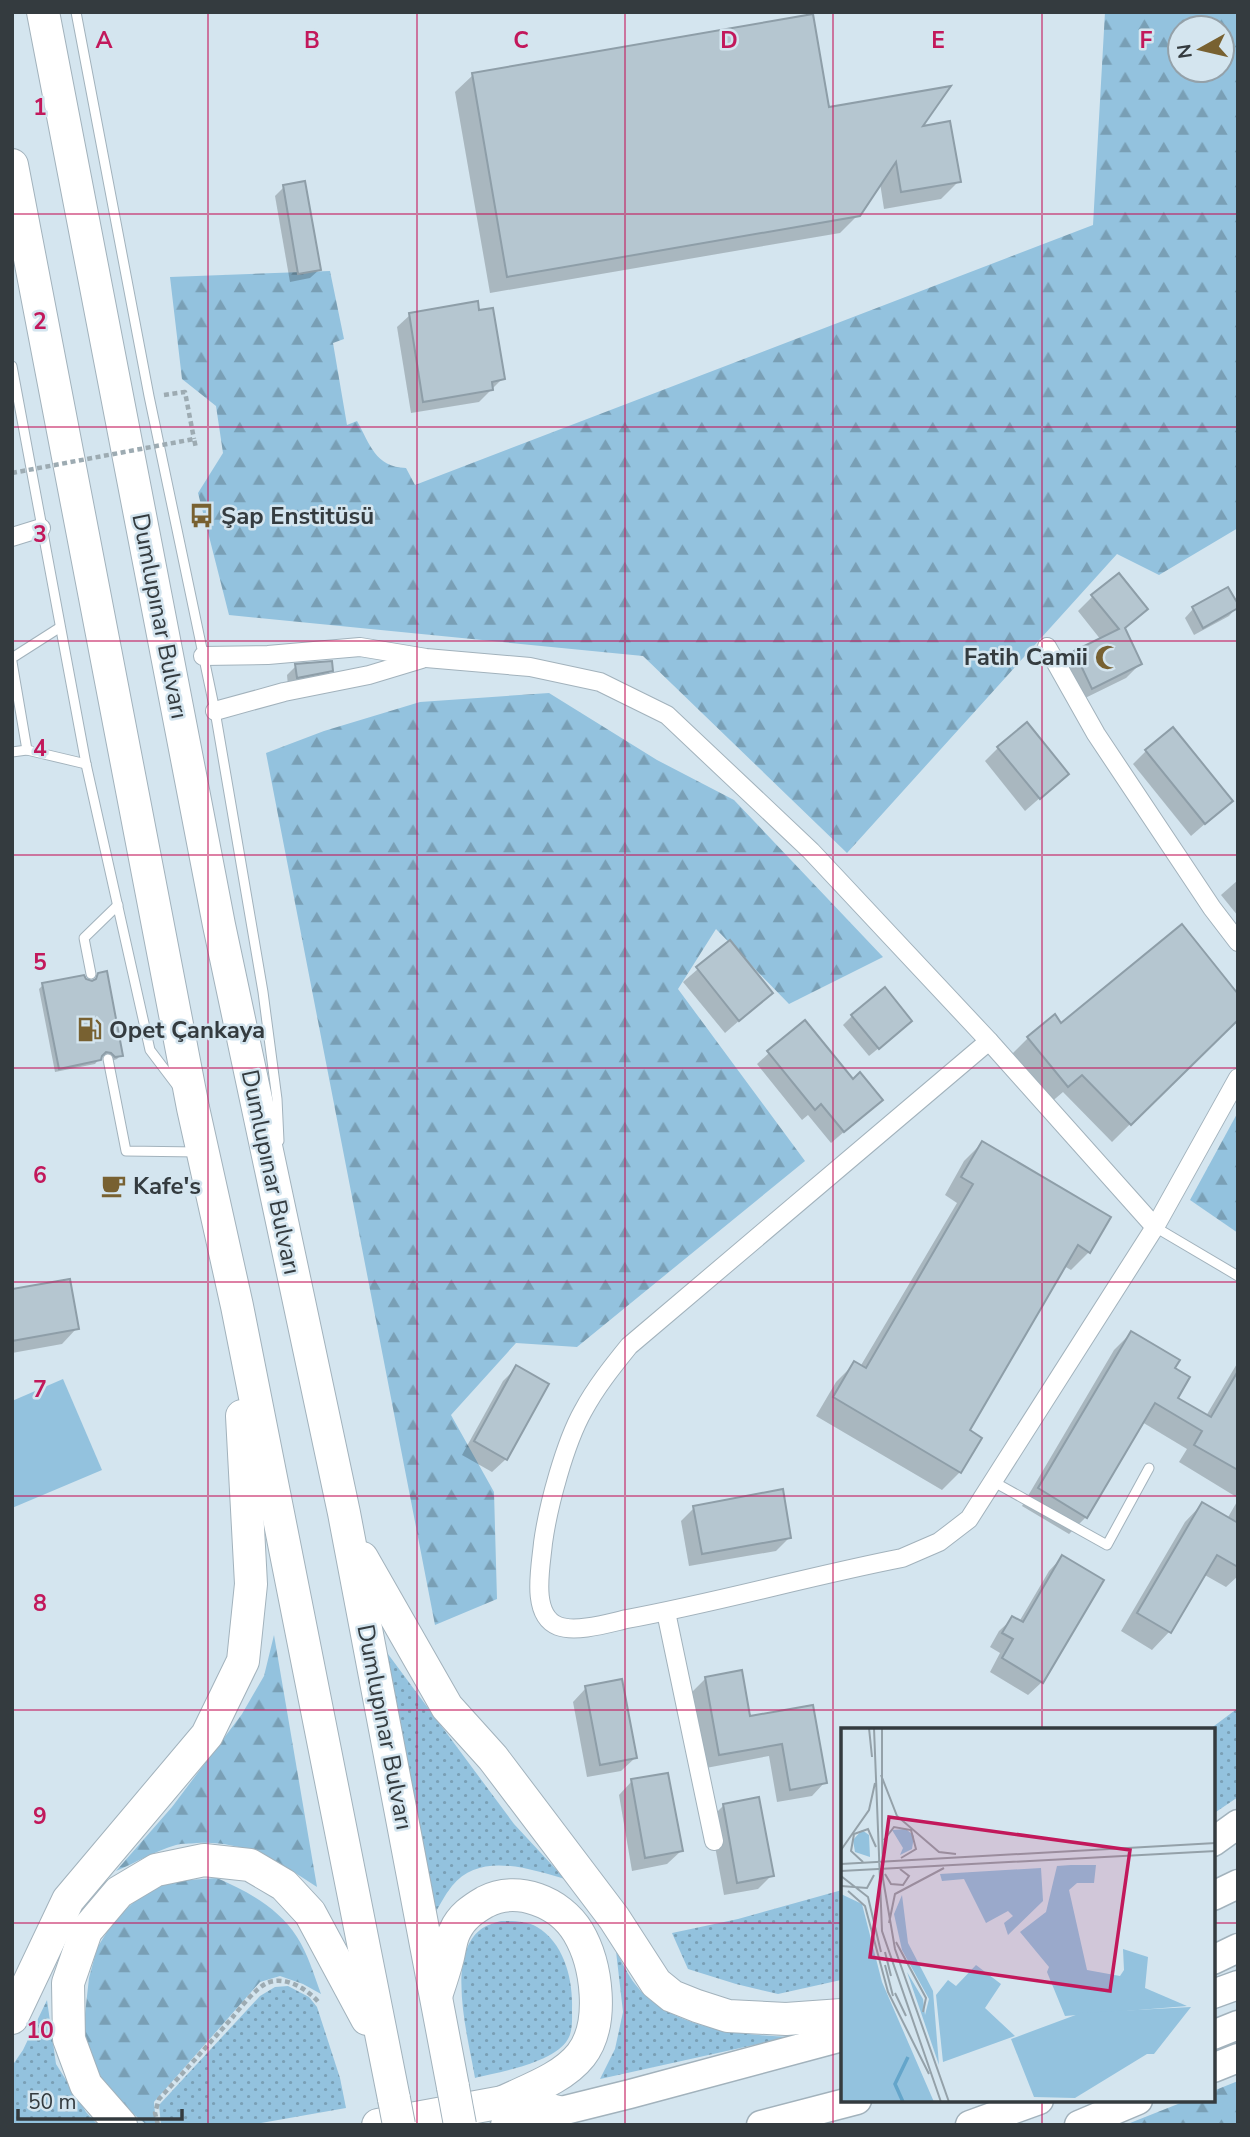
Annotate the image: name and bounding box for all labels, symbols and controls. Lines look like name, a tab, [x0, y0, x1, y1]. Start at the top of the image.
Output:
north arrow	[1166, 14, 1236, 84]
text: A	[95, 25, 113, 56]
text: B	[304, 25, 320, 56]
text: C	[513, 25, 529, 56]
text: D	[720, 25, 738, 56]
text: E	[931, 25, 945, 56]
text: F	[1140, 25, 1153, 56]
text: N	[1171, 42, 1199, 60]
text: 1	[33, 92, 47, 123]
text: 2	[33, 306, 47, 337]
place label: Şap Enstitüsü	[221, 500, 374, 532]
bus stop icon: Şap Enstitüsü	[187, 502, 215, 530]
street label: Dumlupınar Bulvarı	[124, 511, 196, 721]
text: 3	[33, 519, 47, 550]
place label: Fatih Camii	[964, 641, 1088, 673]
mosque icon: Fatih Camii	[1094, 643, 1122, 671]
text: 4	[33, 733, 47, 764]
text: 5	[33, 947, 47, 978]
place label: Opet Çankaya	[109, 1014, 265, 1046]
fuel station icon: Opet Çankaya	[75, 1016, 103, 1044]
street label: Dumlupınar Bulvarı	[234, 1067, 308, 1277]
text: 6	[33, 1160, 47, 1191]
place label: Kafe's	[133, 1170, 201, 1202]
cafe icon: Kafe's	[99, 1172, 127, 1200]
text: 7	[33, 1374, 47, 1405]
text: 8	[33, 1588, 47, 1619]
street label: Dumlupınar Bulvarı	[349, 1622, 421, 1832]
inset map	[841, 1728, 1215, 2102]
text: 9	[33, 1801, 47, 1832]
text: 10	[26, 2015, 54, 2046]
scale bar	[18, 2078, 182, 2122]
text: 50 m	[28, 2088, 77, 2116]

